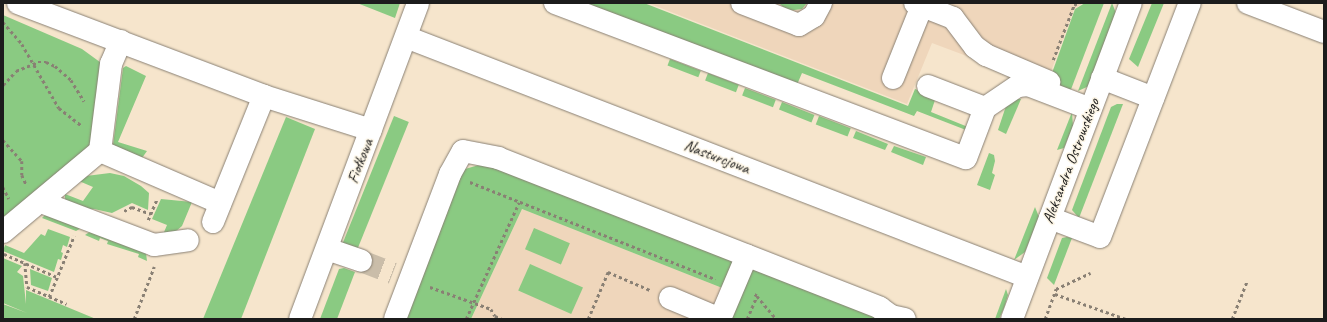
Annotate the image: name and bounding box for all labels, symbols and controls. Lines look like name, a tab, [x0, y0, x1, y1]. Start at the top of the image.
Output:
street label: Aleksandra Ostrowskiego	[1038, 96, 1104, 226]
street label: Fiołkowa	[343, 136, 377, 186]
street label: Nasturcjowa	[681, 136, 753, 178]

